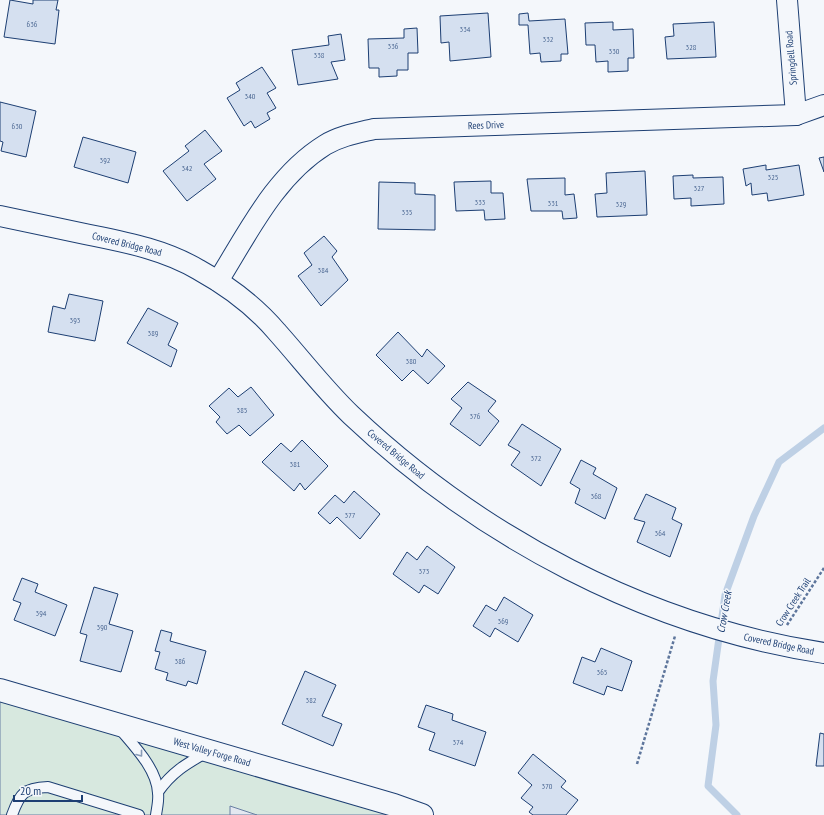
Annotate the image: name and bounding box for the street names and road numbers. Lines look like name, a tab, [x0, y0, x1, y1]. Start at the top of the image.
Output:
street label: Springdell Road	[782, 30, 800, 86]
street label: Rees Drive	[468, 118, 504, 132]
street label: Covered Bridge Road	[91, 229, 163, 259]
street label: Covered Bridge Road	[364, 426, 428, 482]
street label: Crow Creek Trail	[773, 575, 814, 629]
street label: Covered Bridge Road	[743, 630, 815, 658]
street label: West Valley Forge Road	[172, 735, 252, 769]

